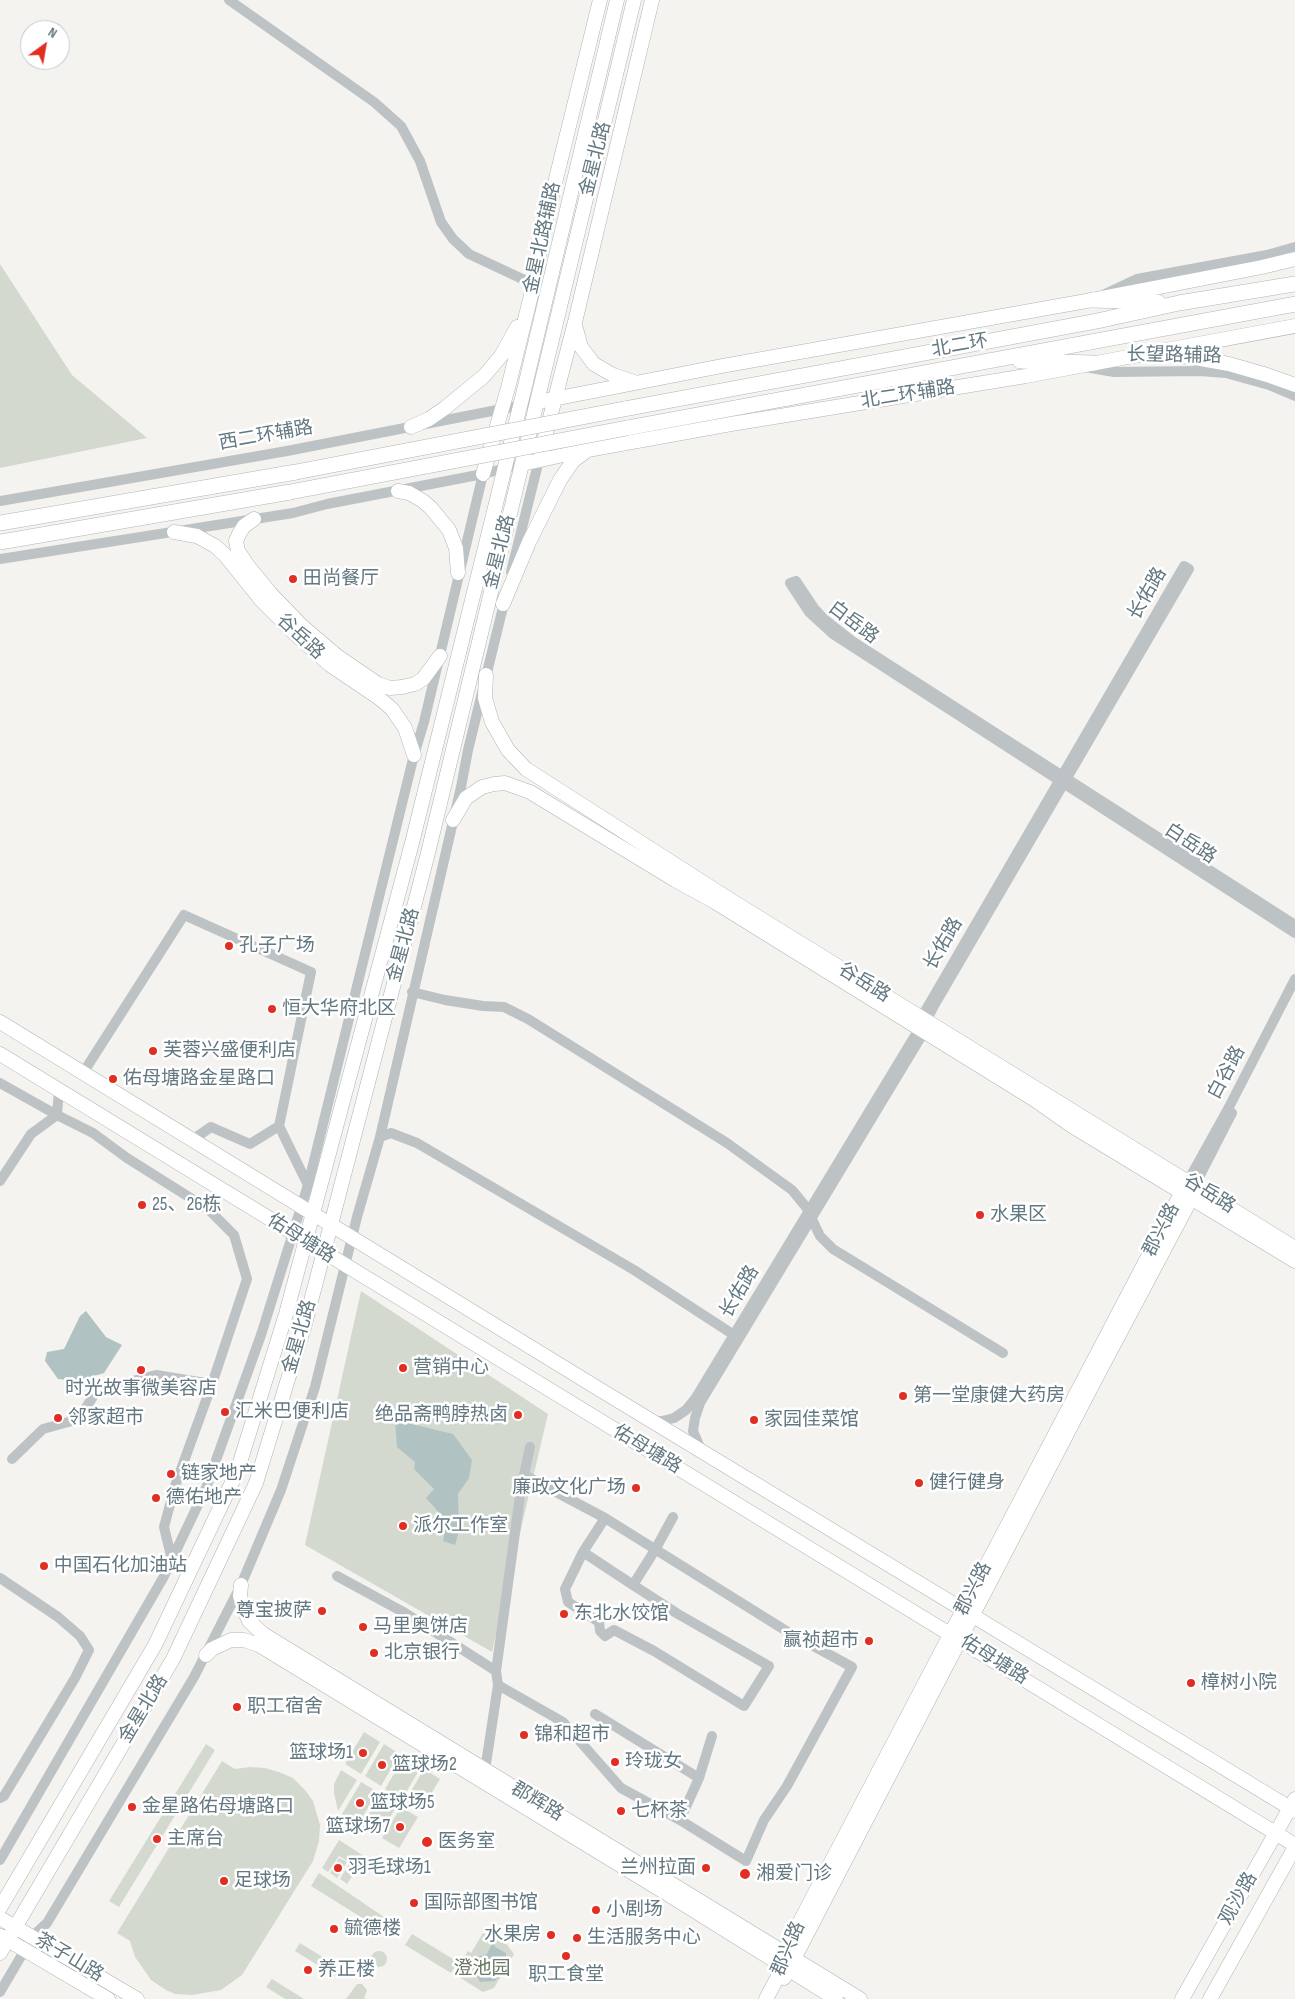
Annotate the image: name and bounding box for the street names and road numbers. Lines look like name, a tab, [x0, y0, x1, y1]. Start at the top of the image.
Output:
street label: 金星北路	[576, 119, 616, 199]
street label: 金星北路辅路	[520, 180, 566, 296]
street label: 北二环	[930, 330, 990, 362]
street label: 长望路辅路	[1126, 344, 1222, 368]
street label: 北二环辅路	[859, 376, 957, 414]
street label: 西二环辅路	[217, 417, 315, 455]
street label: 金星北路	[480, 512, 520, 592]
street label: 长佑路	[1124, 564, 1172, 624]
street label: 白岳路	[823, 597, 883, 649]
street label: 谷岳路	[271, 609, 329, 665]
street label: 白岳路	[1160, 819, 1220, 869]
street label: 金星北路	[383, 905, 425, 985]
street label: 长佑路	[920, 914, 968, 974]
street label: 谷岳路	[834, 958, 894, 1008]
street label: 白谷路	[1204, 1042, 1250, 1104]
street label: 谷岳路	[1179, 1169, 1239, 1219]
street label: 郡兴路	[1139, 1199, 1185, 1261]
street label: 佑母塘路	[263, 1209, 339, 1269]
street label: 长佑路	[716, 1262, 764, 1322]
street label: 金星北路	[279, 1297, 321, 1377]
street label: 佑母塘路	[609, 1421, 685, 1479]
street label: 郡兴路	[951, 1558, 997, 1620]
street label: 佑母塘路	[956, 1630, 1032, 1690]
street label: 金星北路	[115, 1671, 173, 1747]
street label: 郡辉路	[507, 1778, 567, 1826]
street label: 观沙路	[1215, 1869, 1263, 1929]
street label: 郡兴路	[767, 1918, 811, 1980]
street label: 茶子山路	[31, 1929, 107, 1987]

